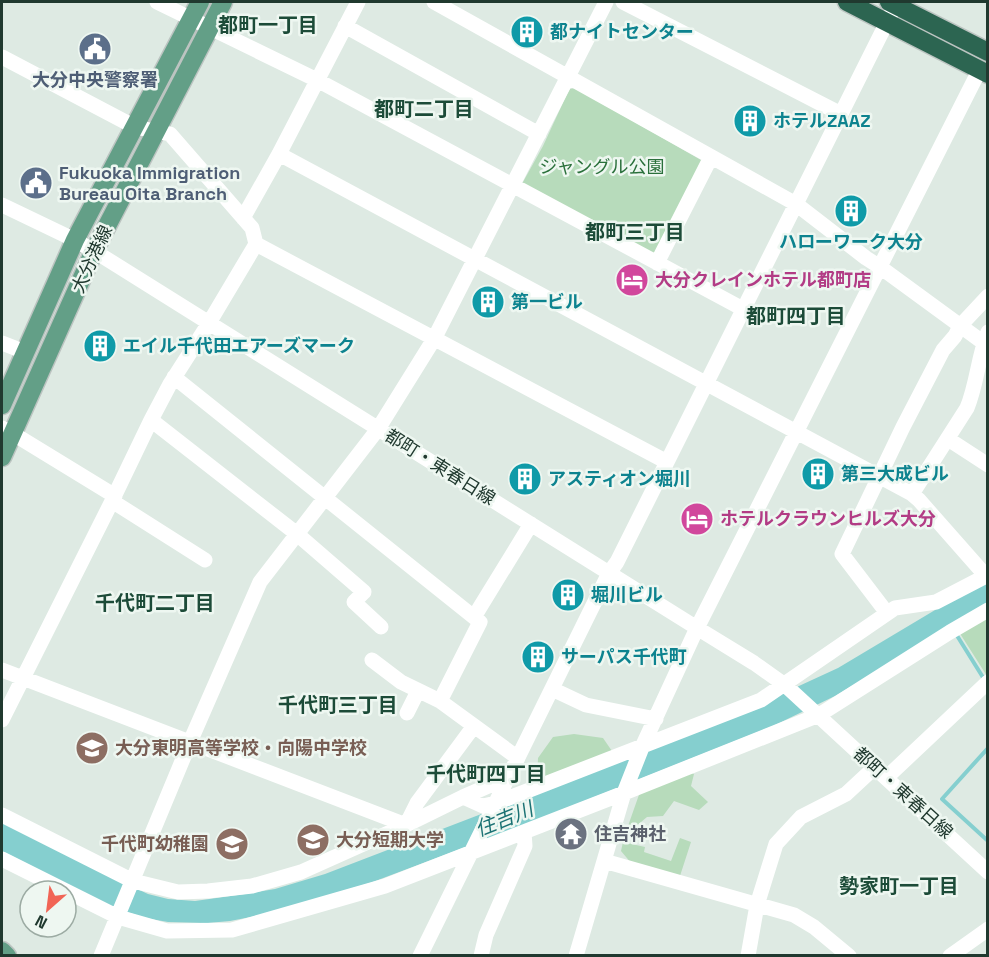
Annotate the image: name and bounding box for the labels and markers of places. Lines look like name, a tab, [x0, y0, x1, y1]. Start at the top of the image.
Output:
building icon: 都ナイトセンター	[509, 14, 545, 50]
place label: 都ナイトセンター	[550, 20, 694, 43]
public building icon: 大分中央警察署	[77, 31, 113, 67]
place label: 大分中央警察署	[32, 68, 158, 91]
building icon: ホテルZAAZ	[732, 103, 768, 139]
place label: ホテルZAAZ	[773, 109, 871, 132]
place label: Fukuoka Immigration Bureau Oita Branch	[59, 161, 240, 205]
public building icon: Fukuoka Immigration Bureau Oita Branch	[18, 165, 54, 201]
building icon: ハローワーク大分	[833, 193, 869, 229]
place label: ハローワーク大分	[779, 230, 923, 253]
hotel icon: 大分クレインホテル都町店	[614, 262, 650, 298]
place label: 大分クレインホテル都町店	[655, 268, 871, 291]
building icon: 第一ビル	[470, 284, 506, 320]
place label: 第一ビル	[511, 290, 583, 313]
building icon: エイル千代田エアーズマーク	[82, 328, 118, 364]
place label: エイル千代田エアーズマーク	[123, 334, 355, 357]
building icon: 第三大成ビル	[800, 456, 836, 492]
building icon: アスティオン堀川	[507, 461, 543, 497]
place label: 第三大成ビル	[841, 462, 949, 485]
place label: アスティオン堀川	[548, 467, 691, 490]
hotel icon: ホテルクラウンヒルズ大分	[679, 501, 715, 537]
place label: ホテルクラウンヒルズ大分	[720, 507, 936, 530]
building icon: 堀川ビル	[550, 577, 586, 613]
place label: 堀川ビル	[591, 583, 663, 606]
building icon: サーパス千代町	[520, 639, 556, 675]
place label: サーパス千代町	[561, 645, 687, 668]
school or university icon: 大分東明高等学校・向陽中学校	[74, 730, 110, 766]
place label: 大分東明高等学校・向陽中学校	[115, 736, 367, 759]
temple icon: 住吉神社	[553, 816, 589, 852]
school or university icon: 大分短期大学	[295, 822, 331, 858]
place label: 住吉神社	[594, 822, 666, 845]
school or university icon: 千代町幼稚園	[214, 826, 250, 862]
place label: 大分短期大学	[336, 828, 444, 851]
place label: 千代町幼稚園	[101, 832, 209, 855]

